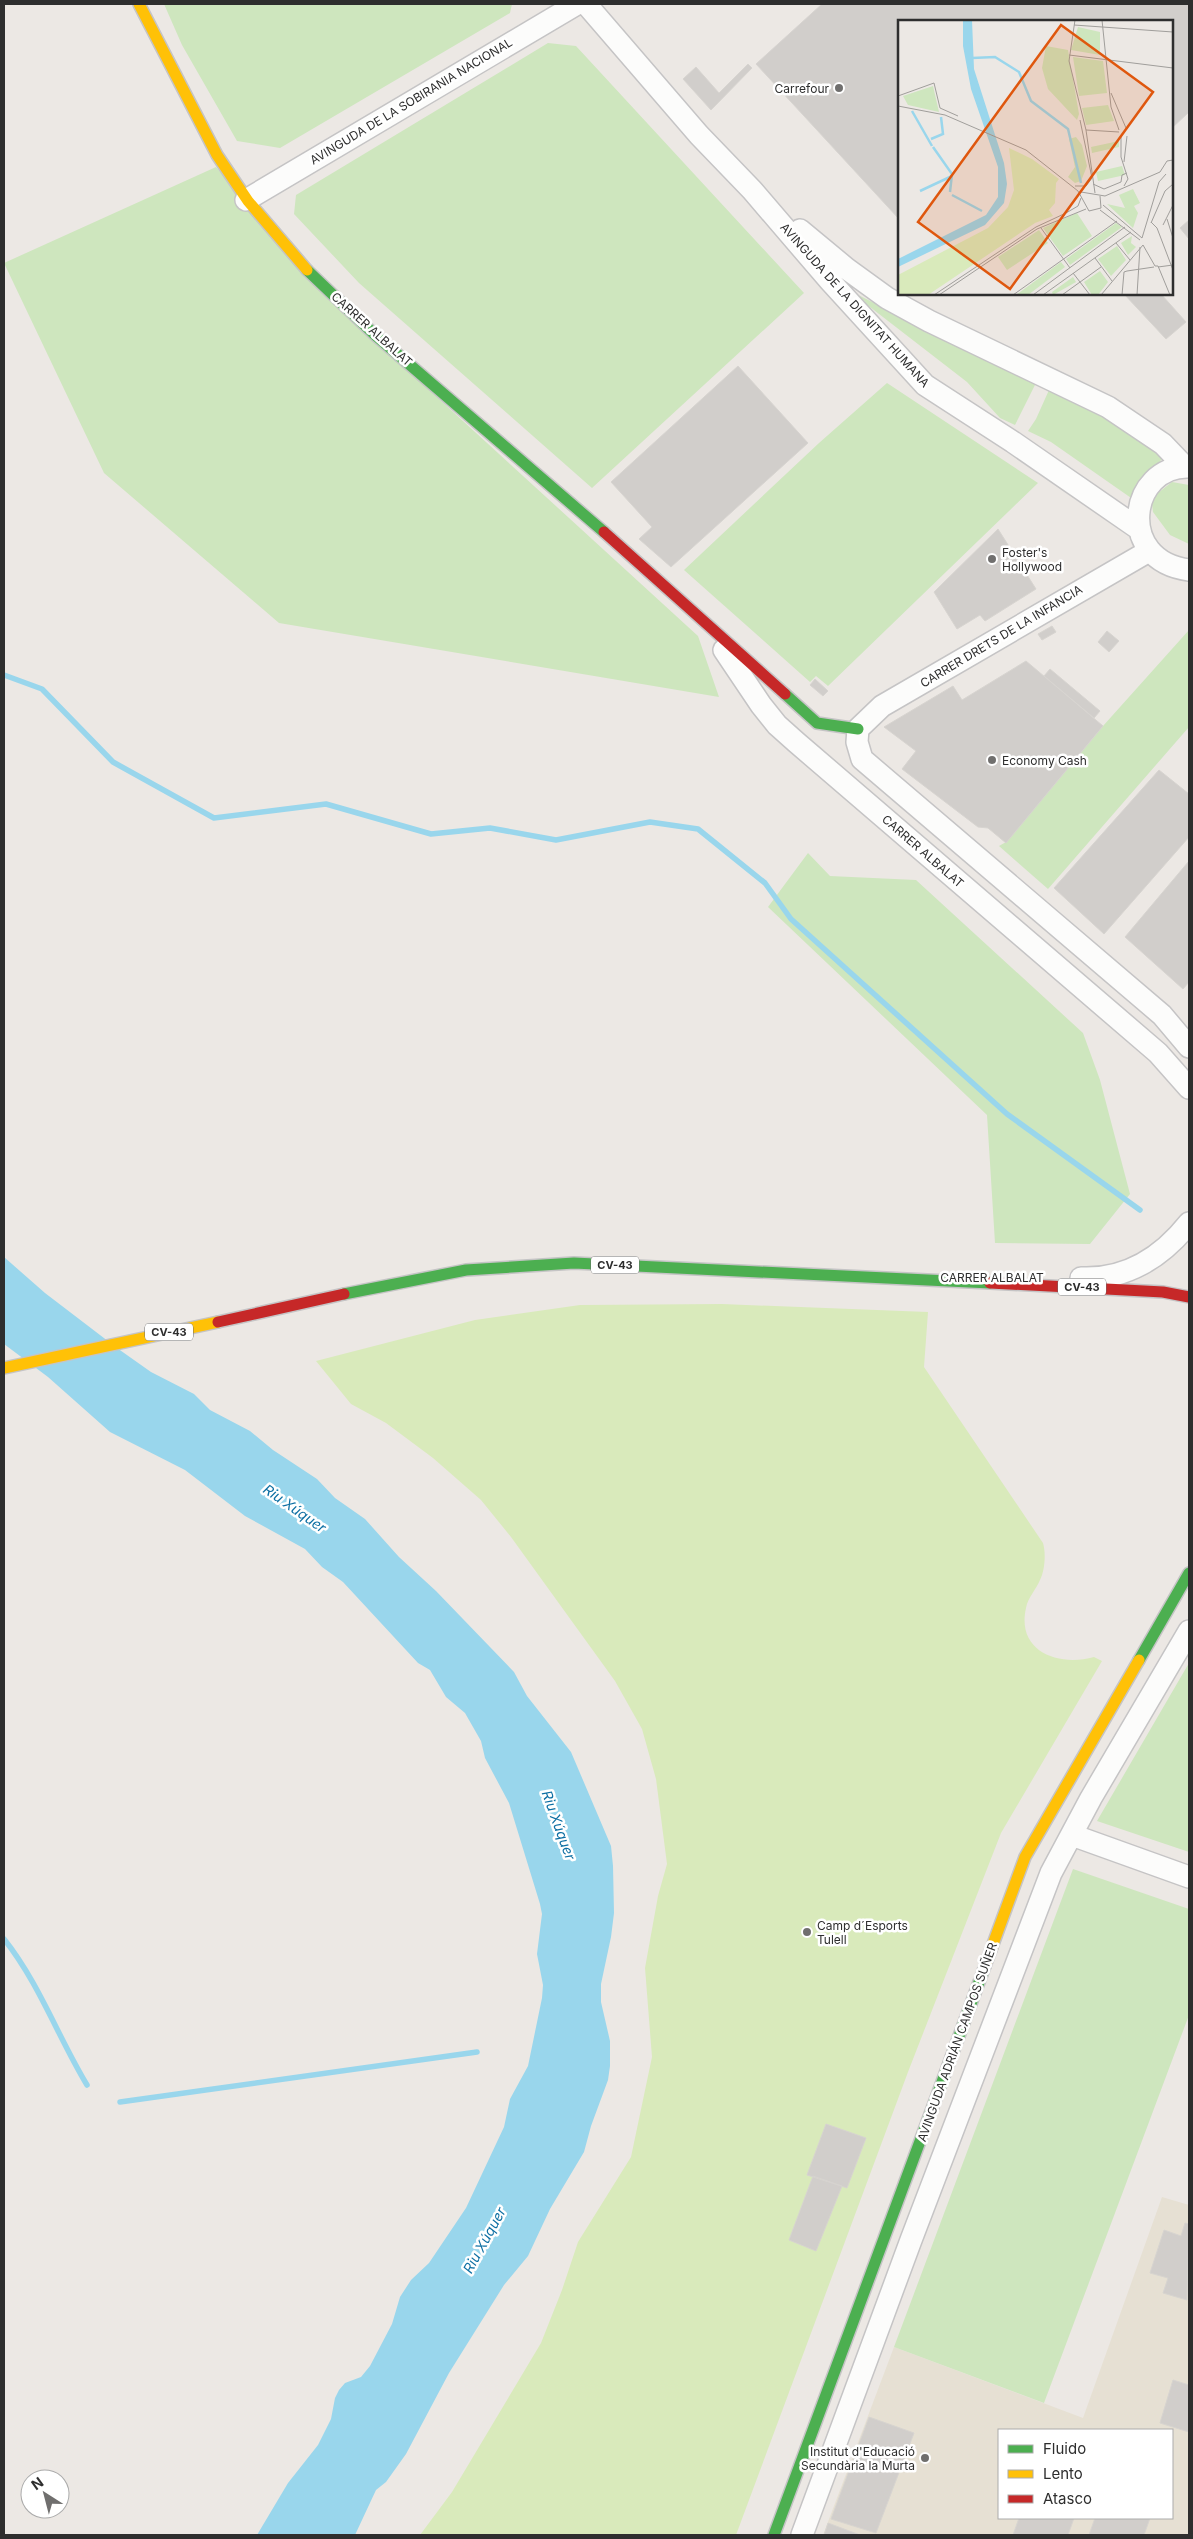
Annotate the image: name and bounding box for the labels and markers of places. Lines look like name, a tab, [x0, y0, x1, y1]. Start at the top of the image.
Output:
place label: Carrefour	[775, 81, 829, 96]
marker: Carrefour	[833, 82, 845, 94]
place label: Foster's Hollywood	[1002, 545, 1062, 574]
marker: Foster's Hollywood	[986, 553, 998, 565]
place label: Economy Cash	[1002, 753, 1087, 768]
marker: Economy Cash	[986, 754, 998, 766]
place label: Camp d´Esports Tulell	[817, 1918, 908, 1947]
marker: Camp d´Esports Tulell	[801, 1926, 813, 1938]
place label: Institut d'Educació Secundària la Murta	[801, 2444, 915, 2473]
marker: Institut d'Educació Secundària la Murta	[919, 2452, 931, 2464]

